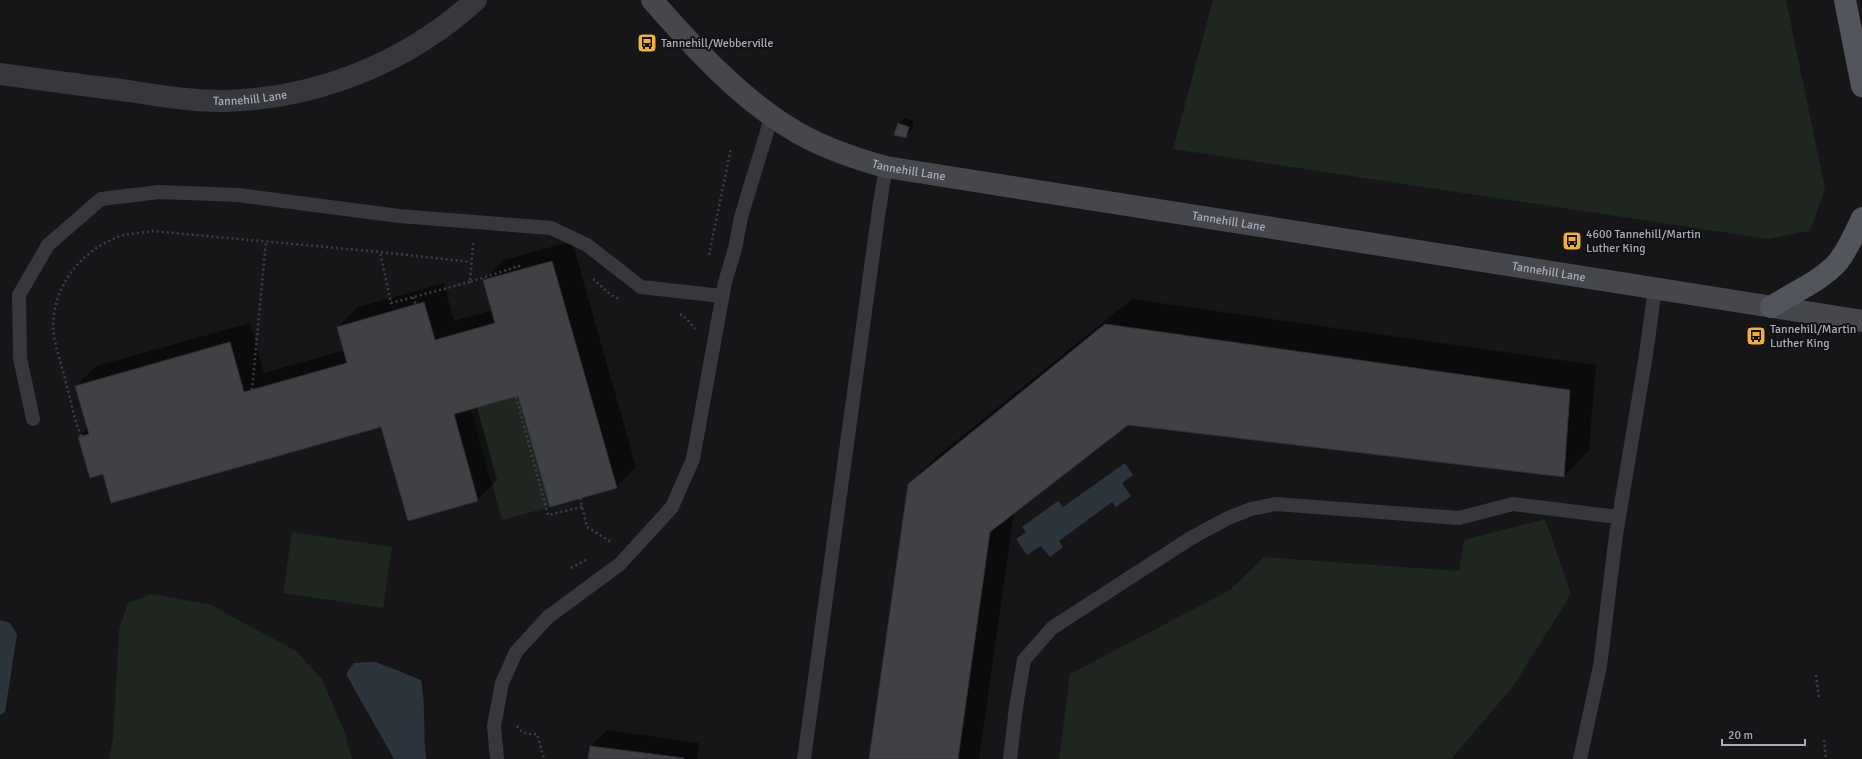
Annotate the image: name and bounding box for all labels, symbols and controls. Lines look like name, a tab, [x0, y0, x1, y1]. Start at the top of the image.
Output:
bus stop icon: Tannehill/Webberville	[636, 32, 658, 54]
place label: Tannehill/Webberville	[661, 36, 774, 51]
street label: Tannehill Lane	[213, 87, 288, 109]
street label: Tannehill Lane	[870, 156, 947, 184]
street label: Tannehill Lane	[1191, 208, 1267, 234]
place label: 4600 Tannehill/Martin Luther King	[1586, 227, 1701, 256]
bus stop icon: 4600 Tannehill/Martin Luther King	[1561, 230, 1583, 252]
street label: Tannehill Lane	[1511, 258, 1587, 285]
place label: Tannehill/Martin Luther King	[1770, 322, 1856, 351]
bus stop icon: Tannehill/Martin Luther King	[1745, 325, 1767, 347]
scale bar	[1722, 721, 1805, 747]
text: 20 m	[1728, 728, 1753, 743]

